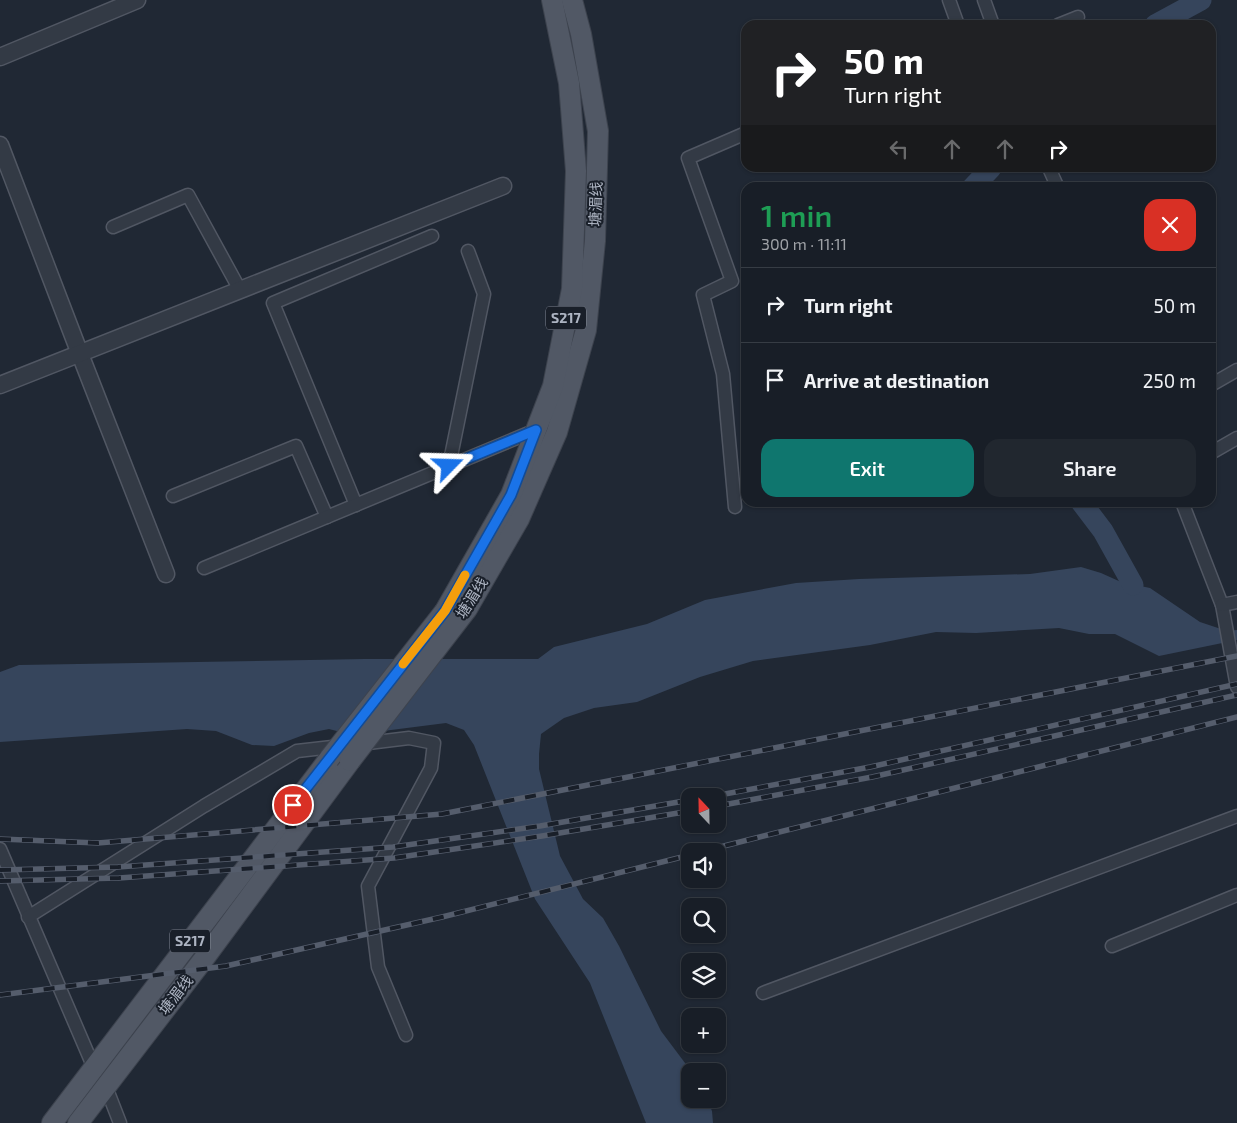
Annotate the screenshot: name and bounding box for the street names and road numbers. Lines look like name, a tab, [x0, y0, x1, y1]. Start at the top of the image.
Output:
street label: 塘湄线	[585, 181, 605, 227]
road number: S217	[546, 306, 586, 330]
street label: 塘湄线	[452, 574, 491, 621]
road number: S217	[170, 929, 210, 952]
street label: 塘湄线	[154, 971, 196, 1018]

